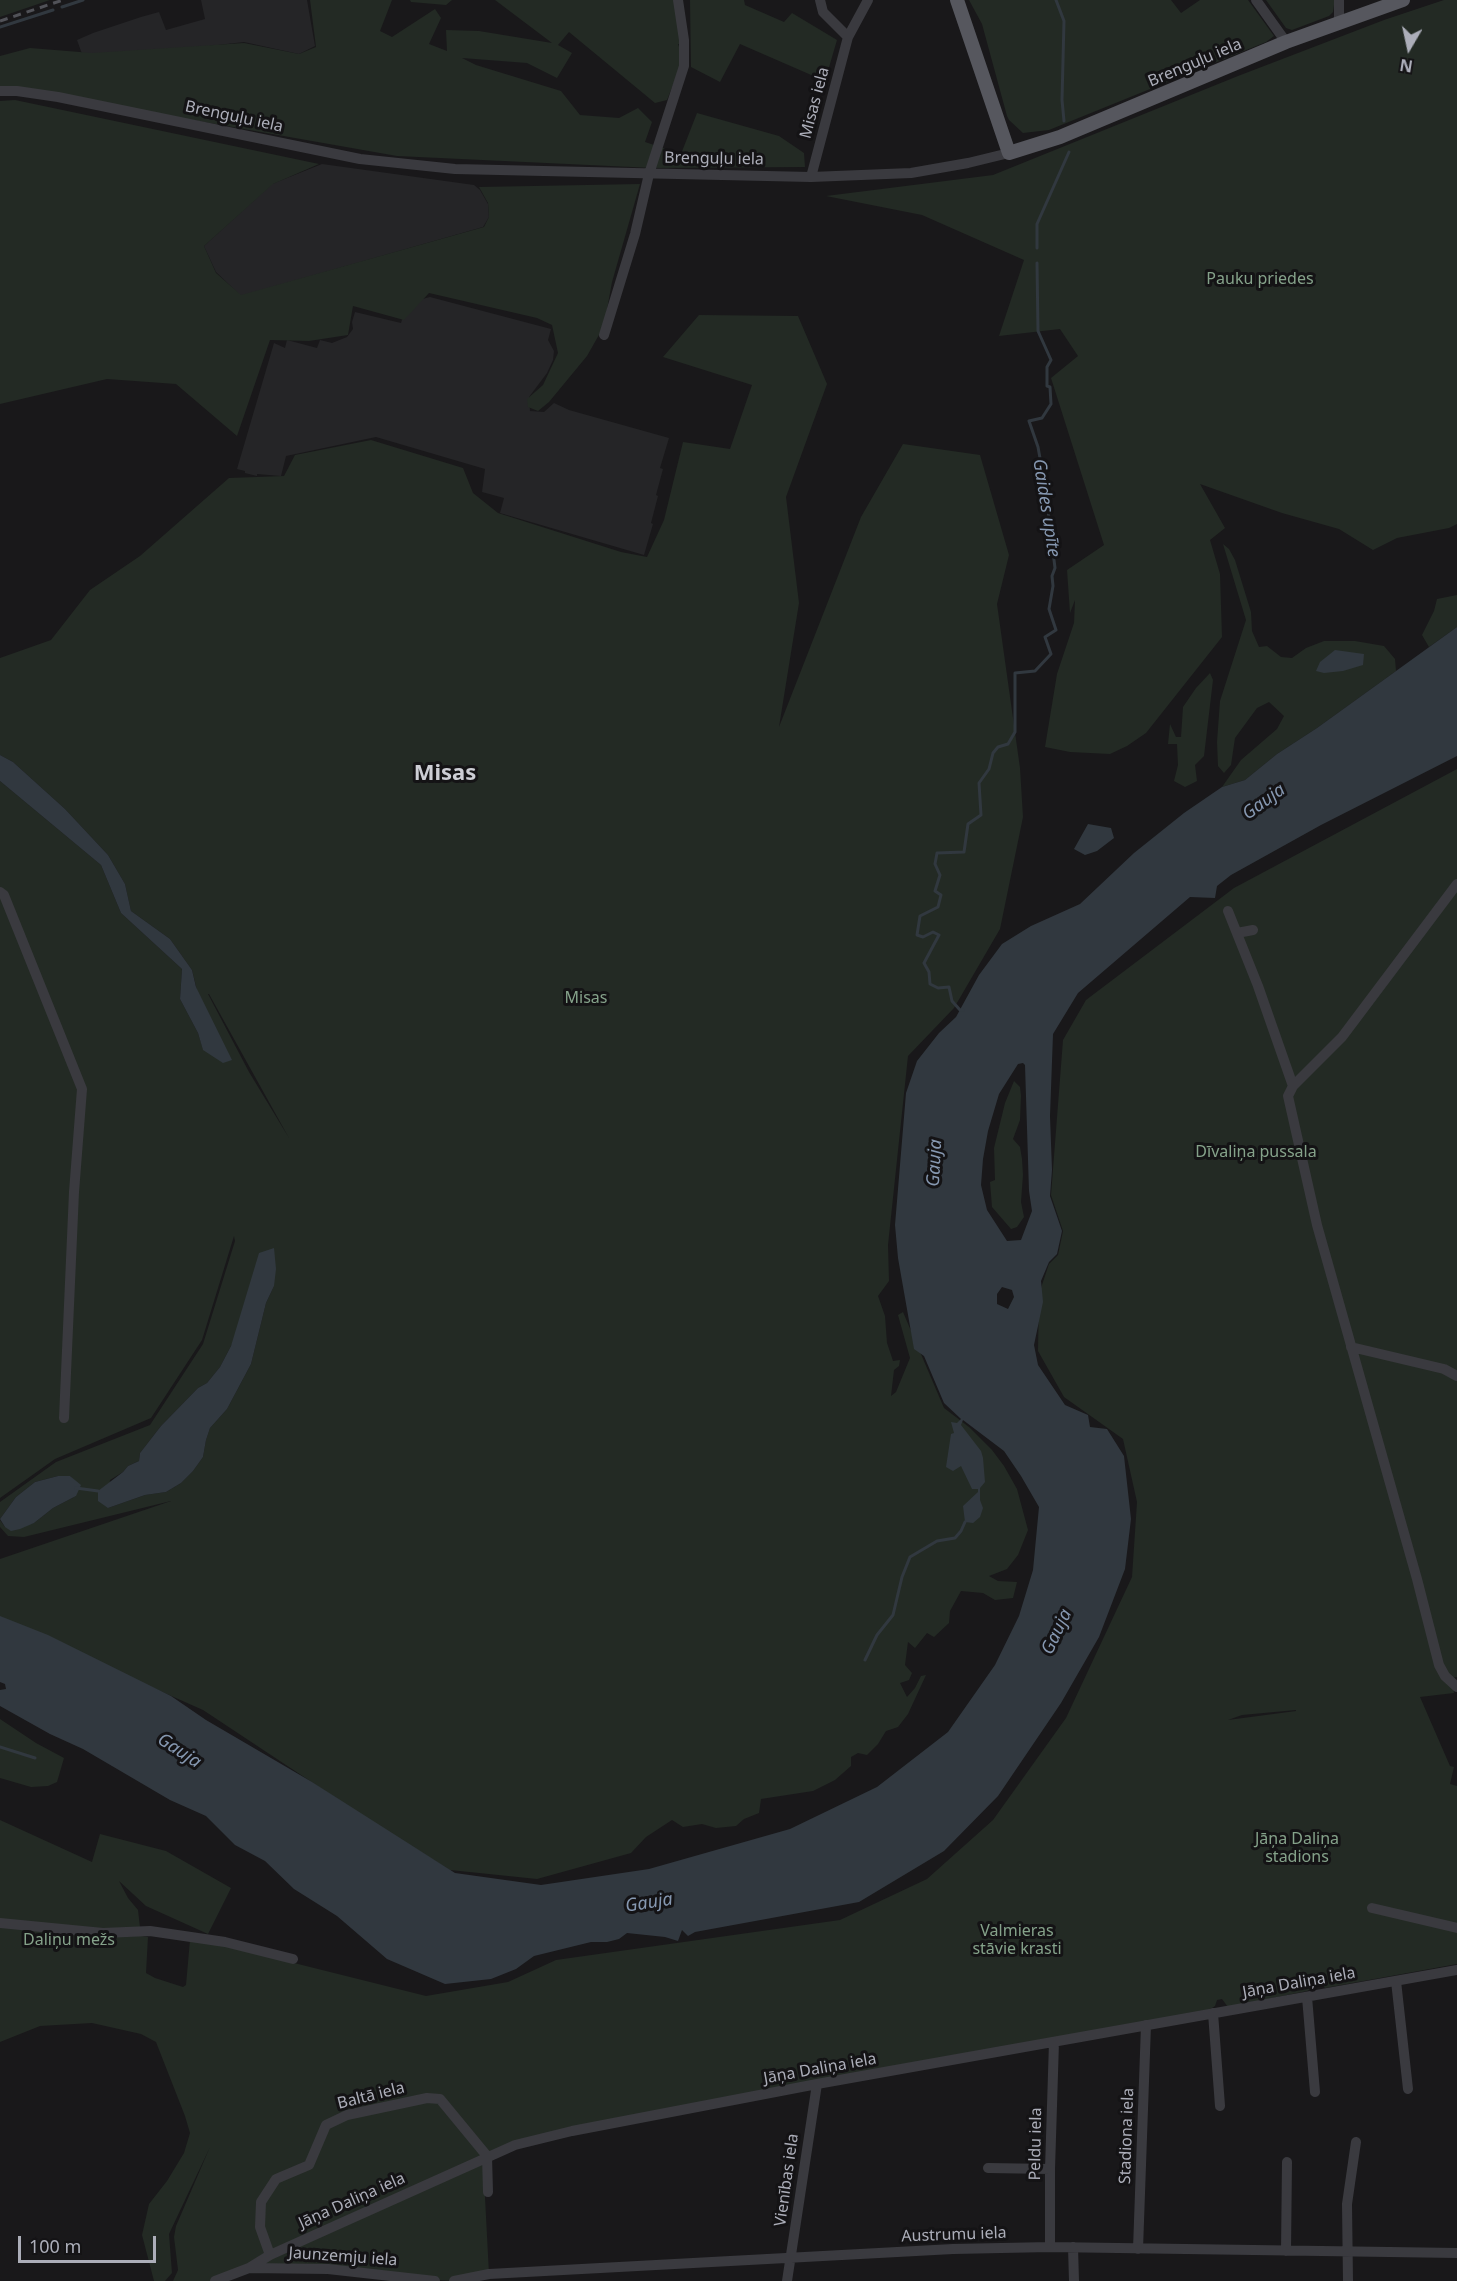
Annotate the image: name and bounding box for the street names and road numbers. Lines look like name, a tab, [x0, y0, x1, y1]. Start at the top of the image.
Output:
street label: Brenguļu iela	[1145, 35, 1245, 91]
street label: Misas iela	[796, 65, 834, 141]
street label: Brenguļu iela	[183, 97, 285, 137]
street label: Brenguļu iela	[664, 149, 764, 169]
street label: Jāņa Daliņa iela	[1241, 1964, 1357, 2002]
street label: Jāņa Daliņa iela	[762, 2050, 878, 2088]
street label: Baltā iela	[335, 2078, 407, 2114]
street label: Stadiona iela	[1116, 2087, 1138, 2185]
street label: Peldu iela	[1026, 2107, 1046, 2181]
street label: Vienības iela	[771, 2132, 803, 2228]
street label: Jāņa Daliņa iela	[296, 2169, 408, 2233]
street label: Austrumu iela	[901, 2224, 1007, 2246]
street label: Jaunzemju iela	[288, 2244, 398, 2270]

